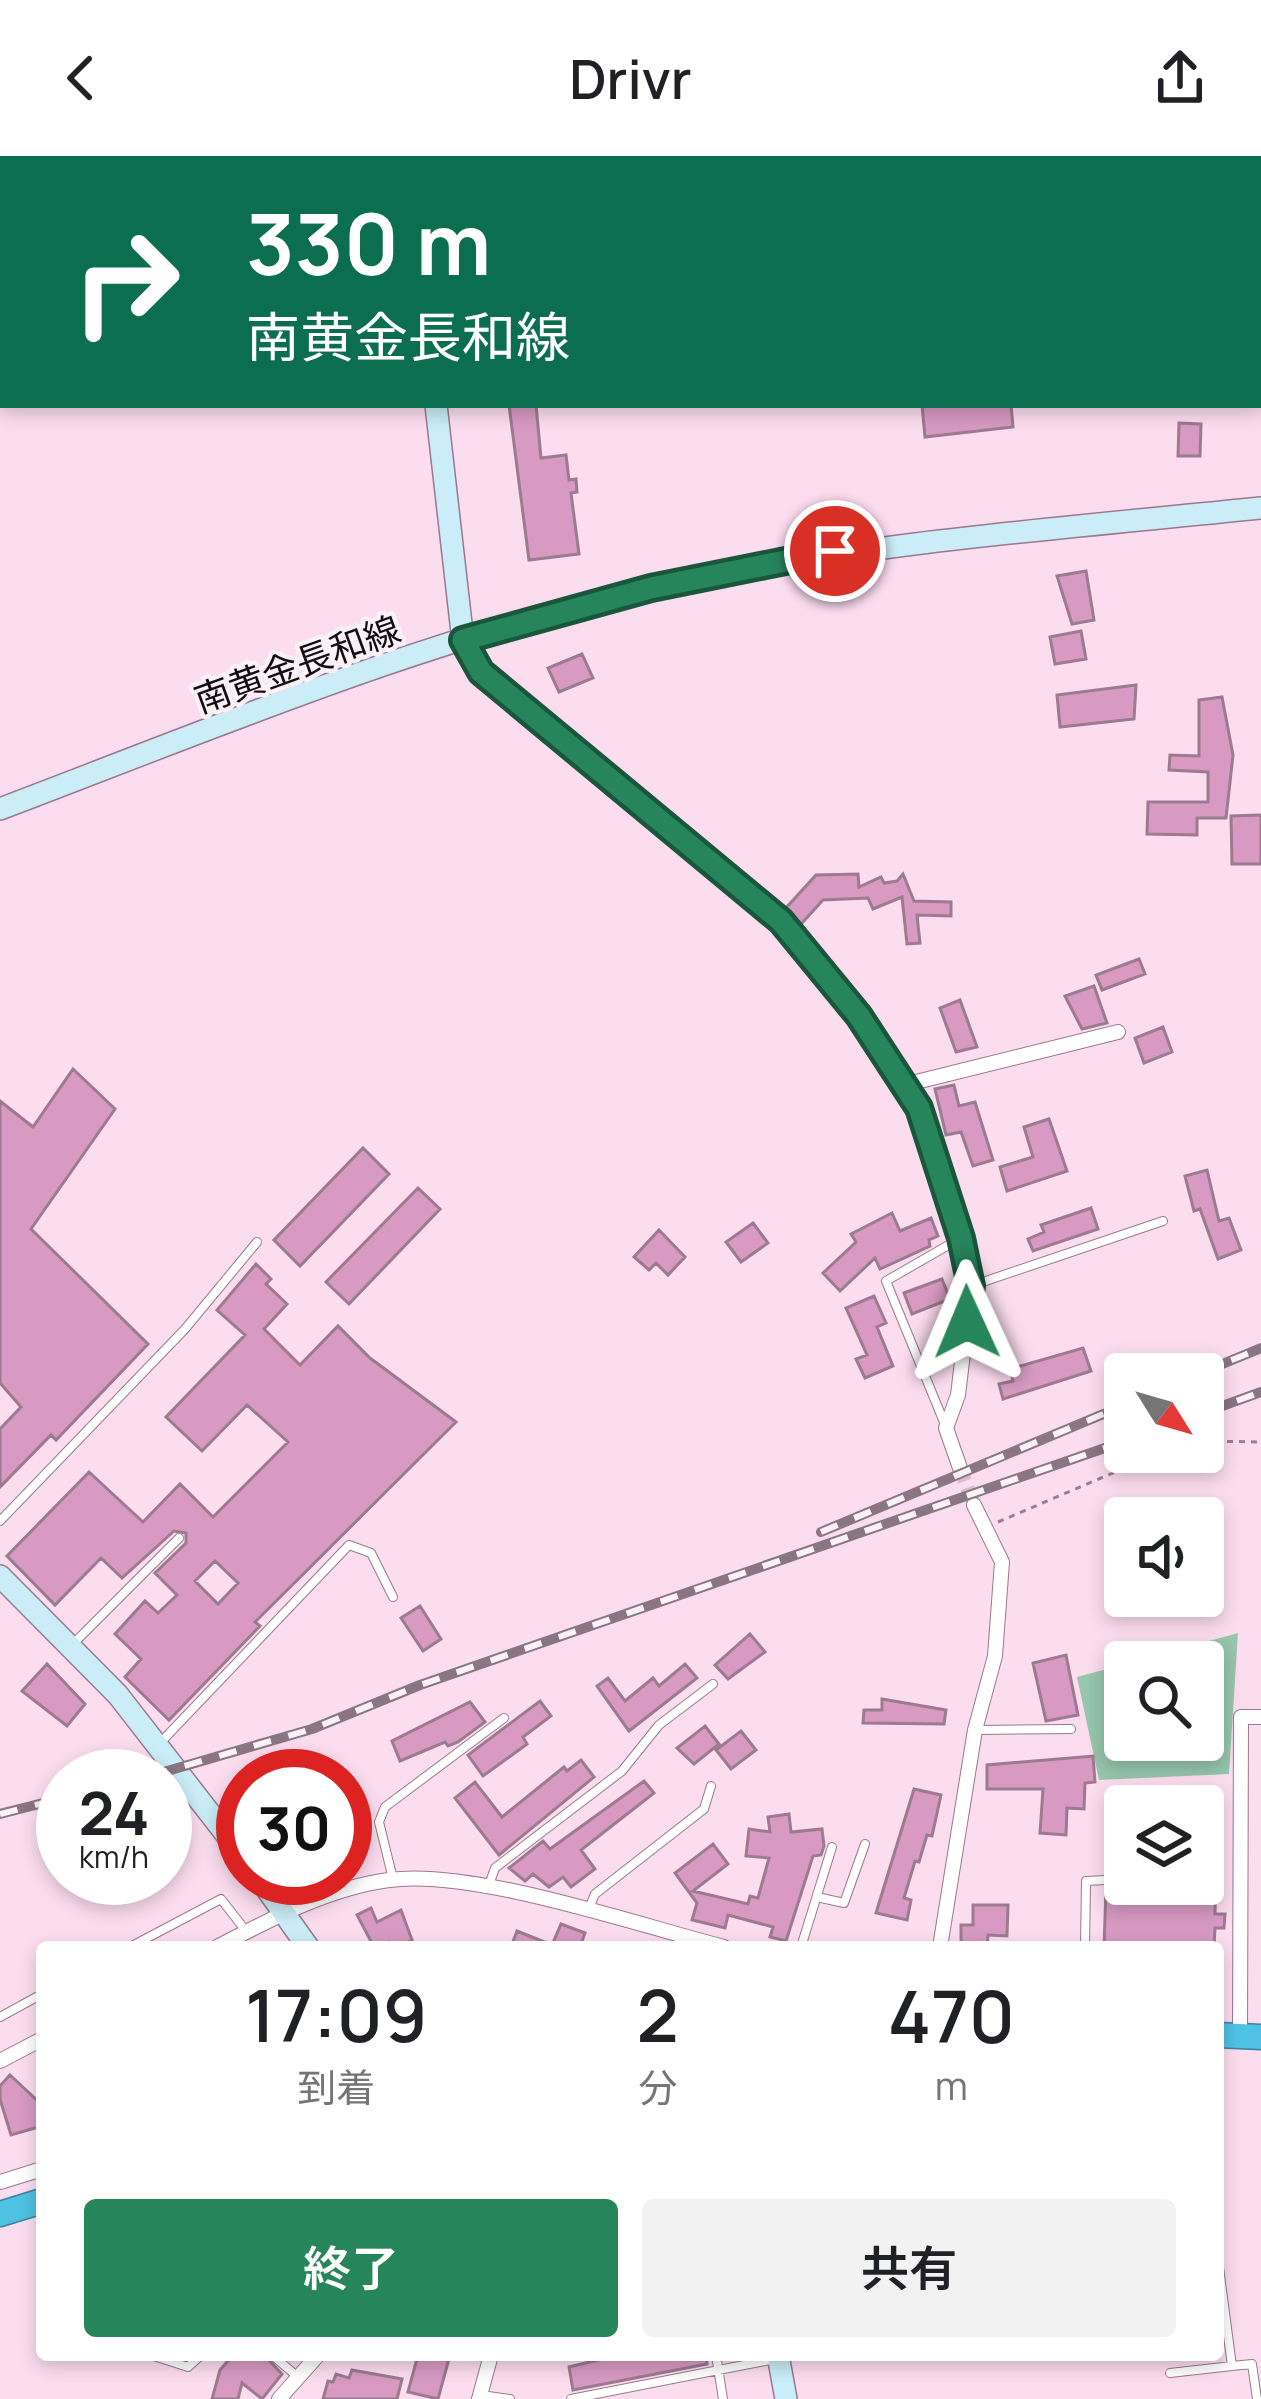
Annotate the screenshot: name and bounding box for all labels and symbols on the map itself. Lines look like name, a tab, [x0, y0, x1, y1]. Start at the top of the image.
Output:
pin	[784, 500, 886, 602]
street label: 南黄金長和線	[187, 604, 407, 724]
position arrow	[904, 1259, 1030, 1385]
north arrow	[1104, 1353, 1224, 1473]
speed limit sign: 30	[216, 1749, 372, 1905]

